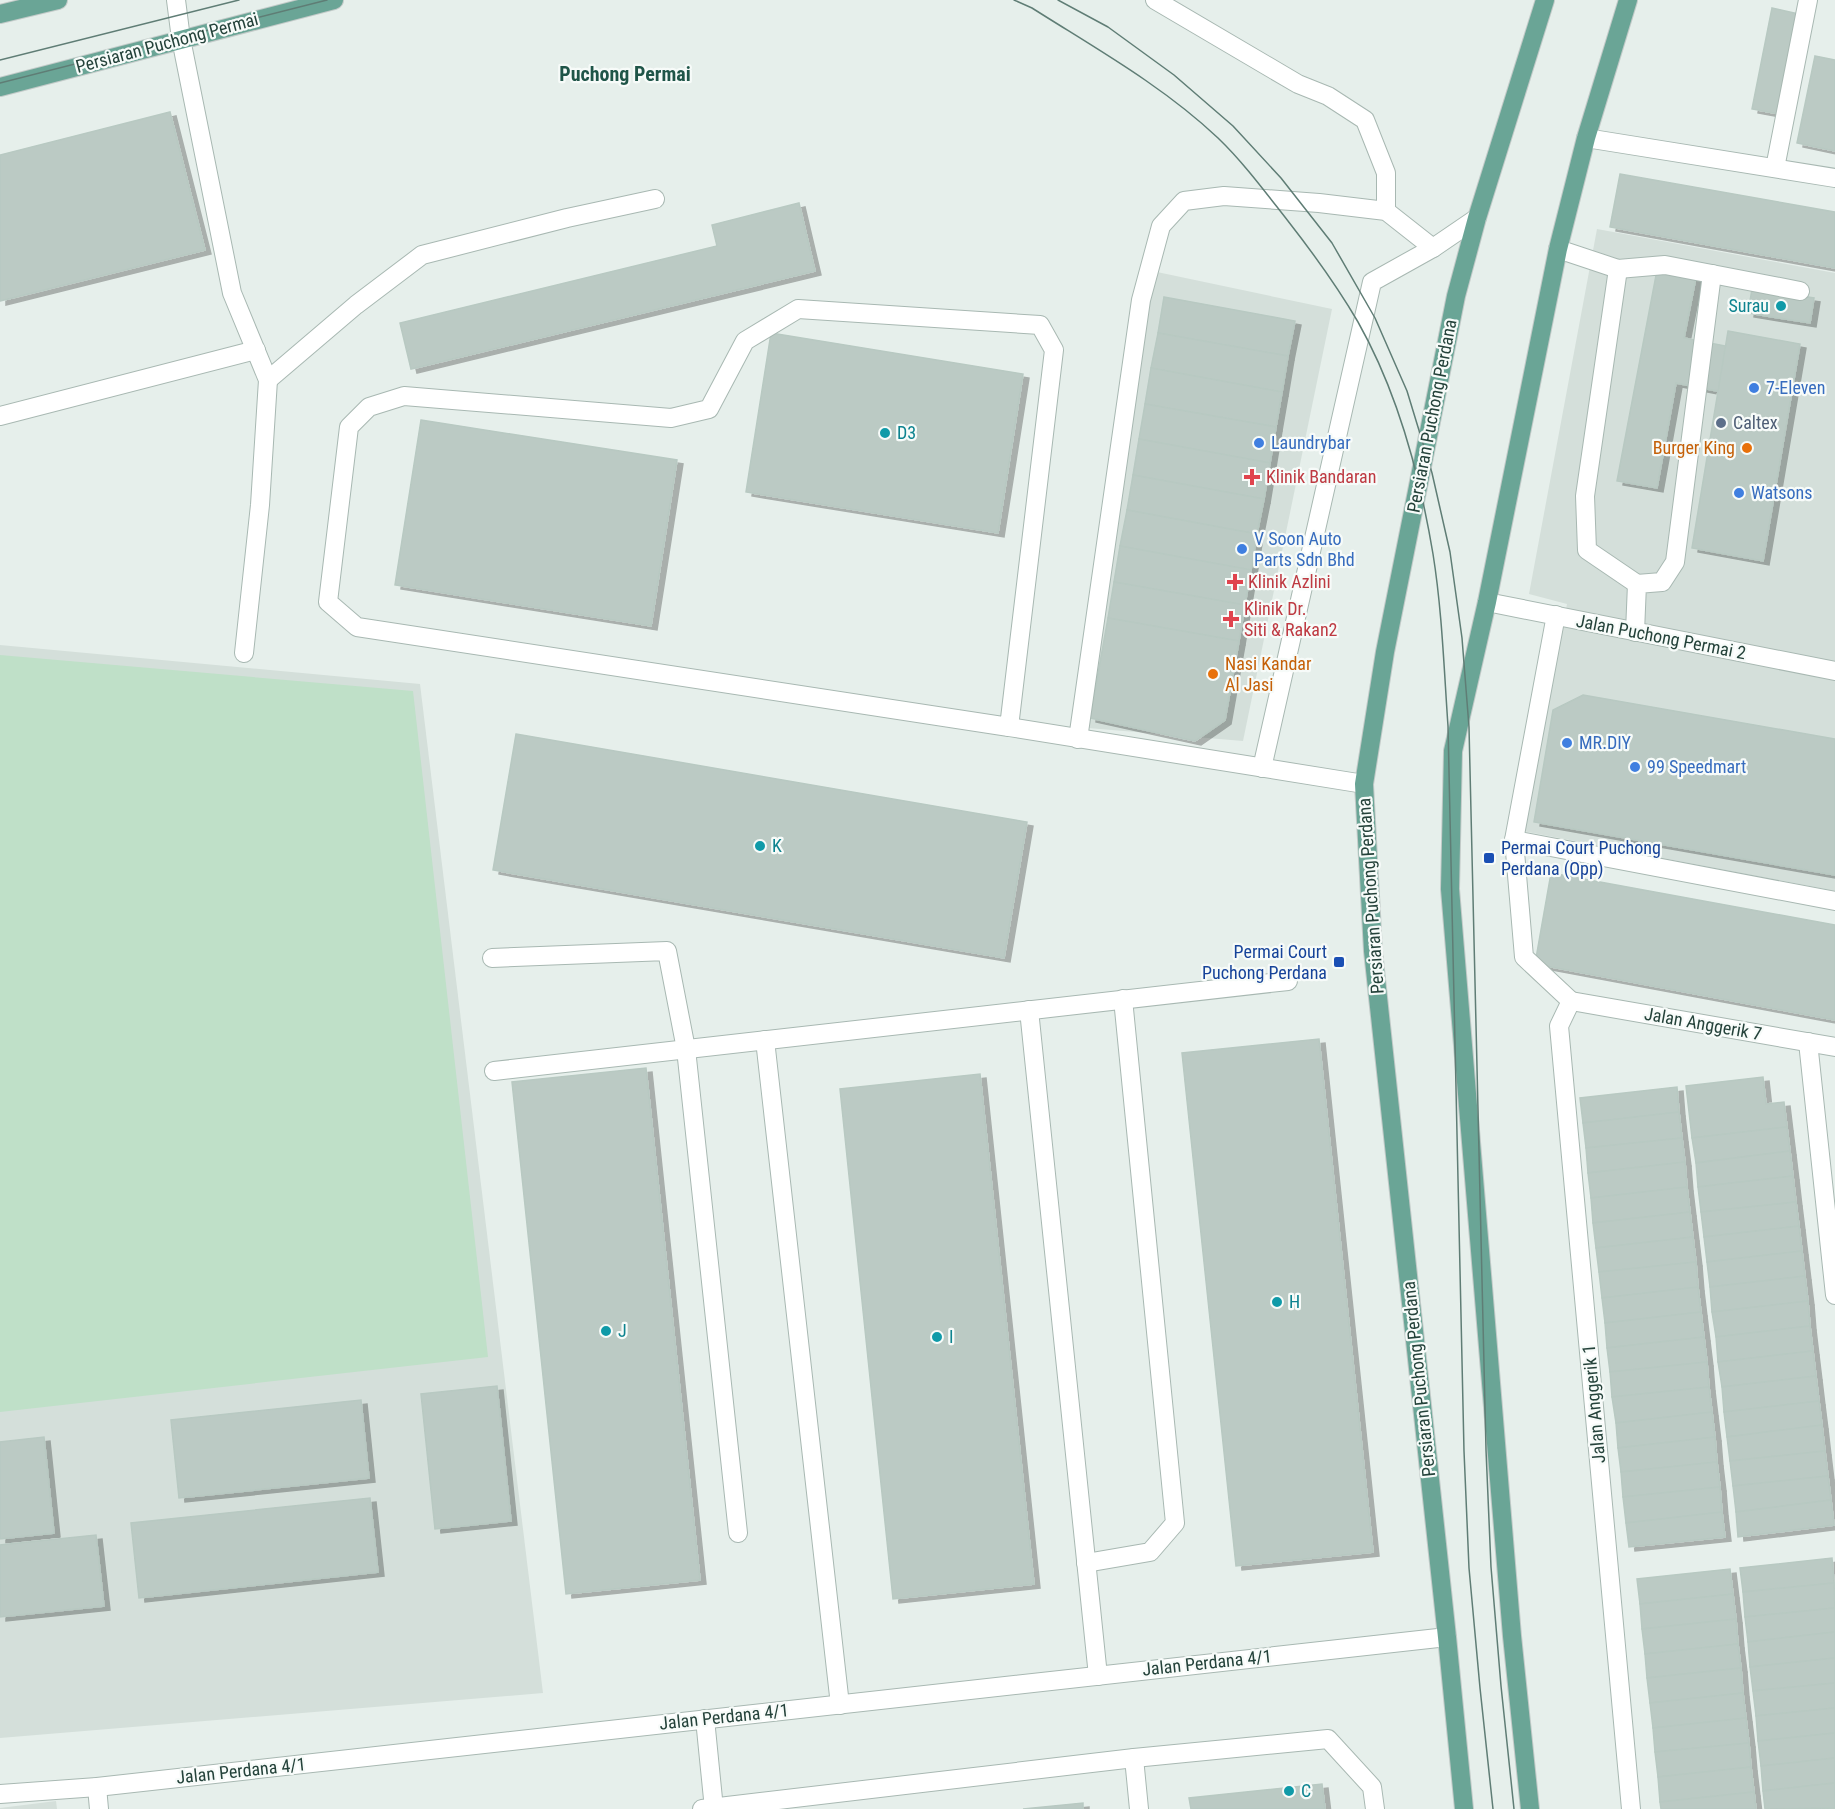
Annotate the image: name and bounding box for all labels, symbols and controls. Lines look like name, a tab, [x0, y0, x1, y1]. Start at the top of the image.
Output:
street label: Persiaran Puchong Permai	[73, 8, 260, 77]
district label: Puchong Permai	[559, 62, 691, 86]
place label: Surau	[1729, 295, 1769, 316]
marker: Surau	[1774, 299, 1788, 313]
street label: Persiaran Puchong Perdana	[1402, 318, 1461, 514]
place label: 7-Eleven	[1766, 377, 1826, 398]
marker: 7-Eleven	[1747, 381, 1761, 395]
place label: Caltex	[1733, 412, 1778, 433]
marker: Caltex	[1714, 416, 1728, 430]
place label: D3	[897, 422, 916, 443]
marker: D3	[878, 426, 892, 440]
place label: Laundrybar	[1271, 432, 1351, 453]
marker: Laundrybar	[1252, 436, 1266, 450]
place label: Burger King	[1653, 437, 1735, 458]
marker: Burger King	[1740, 441, 1754, 455]
place label: Klinik Bandaran	[1266, 466, 1376, 487]
marker: Klinik Bandaran	[1243, 468, 1261, 486]
place label: Watsons	[1751, 482, 1813, 503]
marker: Watsons	[1732, 486, 1746, 500]
place label: V Soon Auto Parts Sdn Bhd	[1254, 528, 1355, 570]
marker: V Soon Auto Parts Sdn Bhd	[1235, 542, 1249, 556]
place label: Klinik Azlini	[1248, 571, 1331, 592]
marker: Klinik Azlini	[1226, 573, 1244, 591]
place label: Klinik Dr. Siti & Rakan2	[1244, 598, 1338, 640]
marker: Klinik Dr. Siti & Rakan2	[1222, 610, 1240, 628]
street label: Jalan Puchong Permai 2	[1574, 610, 1748, 663]
place label: Nasi Kandar Al Jasi	[1225, 653, 1312, 695]
marker: Nasi Kandar Al Jasi	[1206, 667, 1220, 681]
place label: MR.DIY	[1579, 732, 1631, 753]
marker: MR.DIY	[1560, 736, 1574, 750]
place label: 99 Speedmart	[1647, 756, 1746, 777]
marker: 99 Speedmart	[1628, 760, 1642, 774]
street label: Persiaran Puchong Perdana	[1353, 797, 1388, 995]
place label: K	[772, 835, 782, 856]
place label: Permai Court Puchong Perdana (Opp)	[1501, 837, 1661, 880]
marker: K	[753, 839, 767, 853]
marker: Permai Court Puchong Perdana (Opp)	[1482, 851, 1496, 865]
place label: Permai Court Puchong Perdana	[1202, 941, 1327, 983]
marker: Permai Court Puchong Perdana	[1332, 955, 1346, 969]
street label: Jalan Anggerik 7	[1643, 1003, 1764, 1044]
street label: Persiaran Puchong Perdana	[1398, 1280, 1439, 1478]
place label: H	[1289, 1291, 1300, 1312]
marker: H	[1270, 1295, 1284, 1309]
place label: J	[618, 1320, 627, 1341]
marker: J	[599, 1324, 613, 1338]
place label: I	[949, 1326, 954, 1347]
marker: I	[930, 1330, 944, 1344]
street label: Jalan Anggerik 1	[1578, 1344, 1609, 1464]
street label: Jalan Perdana 4/1	[1141, 1645, 1273, 1680]
street label: Jalan Perdana 4/1	[658, 1699, 790, 1734]
street label: Jalan Perdana 4/1	[175, 1753, 307, 1788]
place label: C	[1301, 1780, 1311, 1801]
marker: C	[1282, 1784, 1296, 1798]

